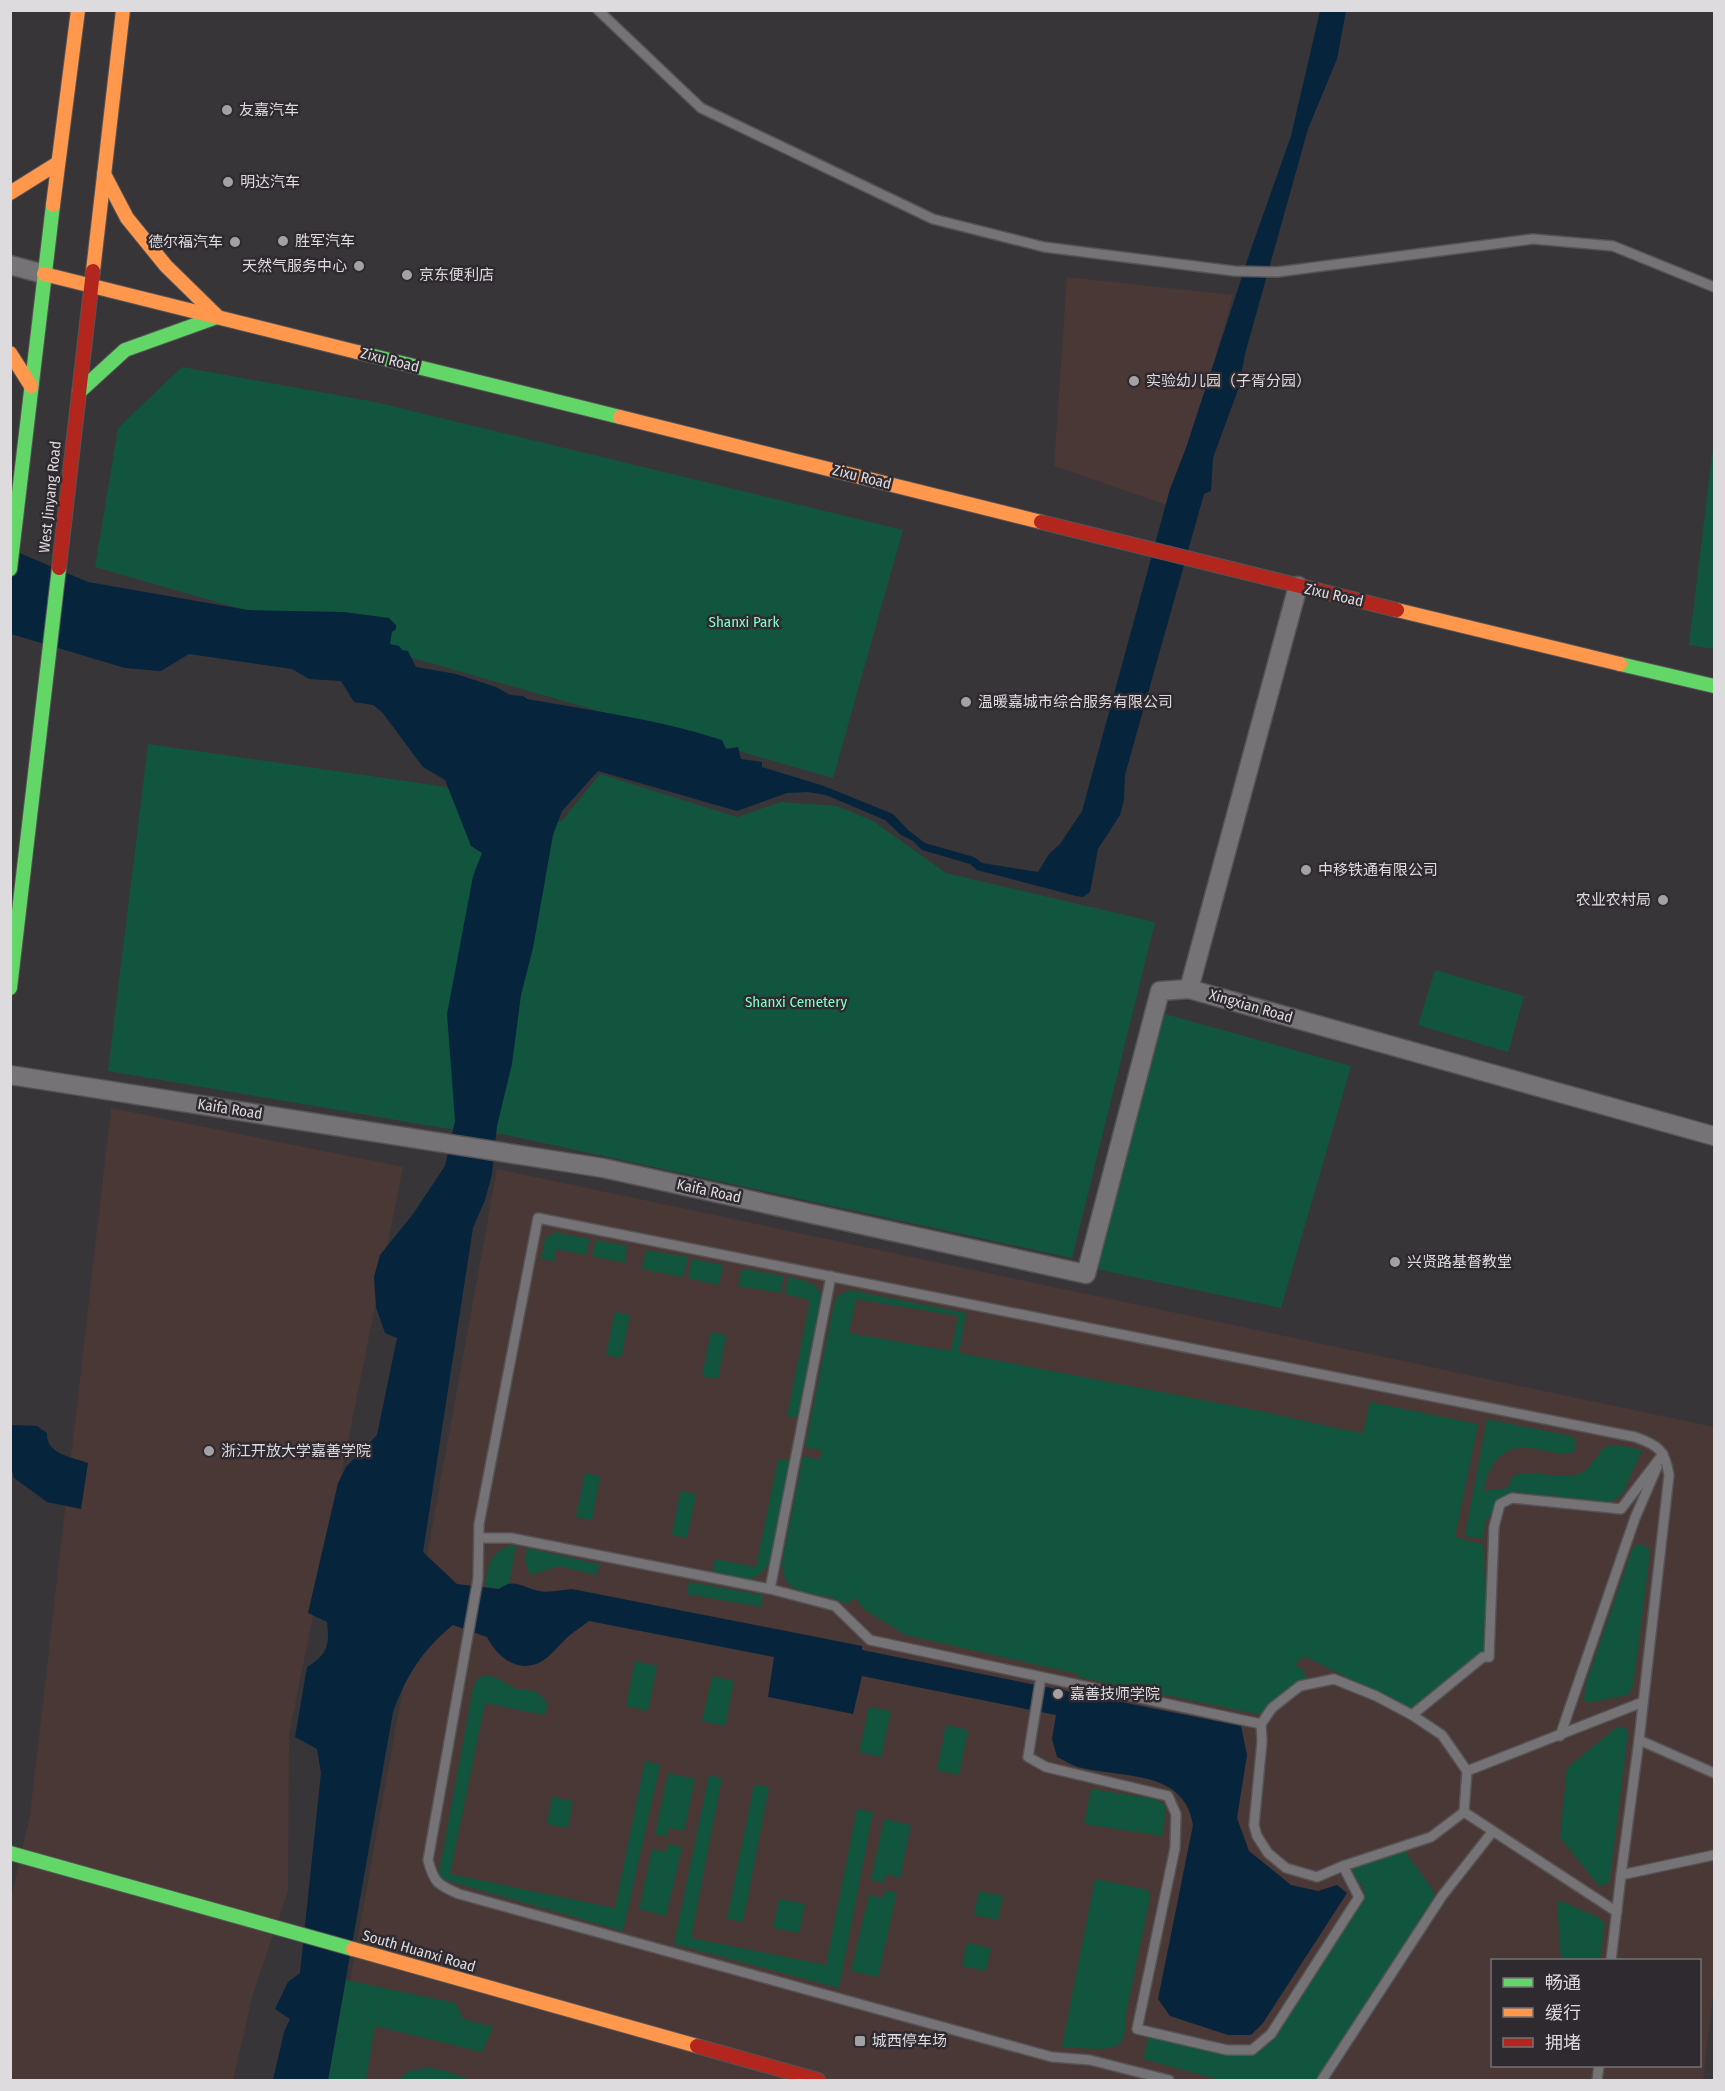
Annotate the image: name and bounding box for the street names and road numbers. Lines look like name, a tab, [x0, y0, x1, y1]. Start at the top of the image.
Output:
street label: Zixu Road	[359, 344, 421, 376]
street label: West Jinyang Road	[35, 440, 65, 554]
street label: Zixu Road	[831, 461, 893, 493]
street label: Zixu Road	[1303, 580, 1365, 610]
street label: Xingxian Road	[1207, 985, 1295, 1027]
street label: Kaifa Road	[196, 1095, 264, 1123]
street label: Kaifa Road	[675, 1175, 743, 1207]
street label: South Huanxi Road	[360, 1926, 478, 1976]

